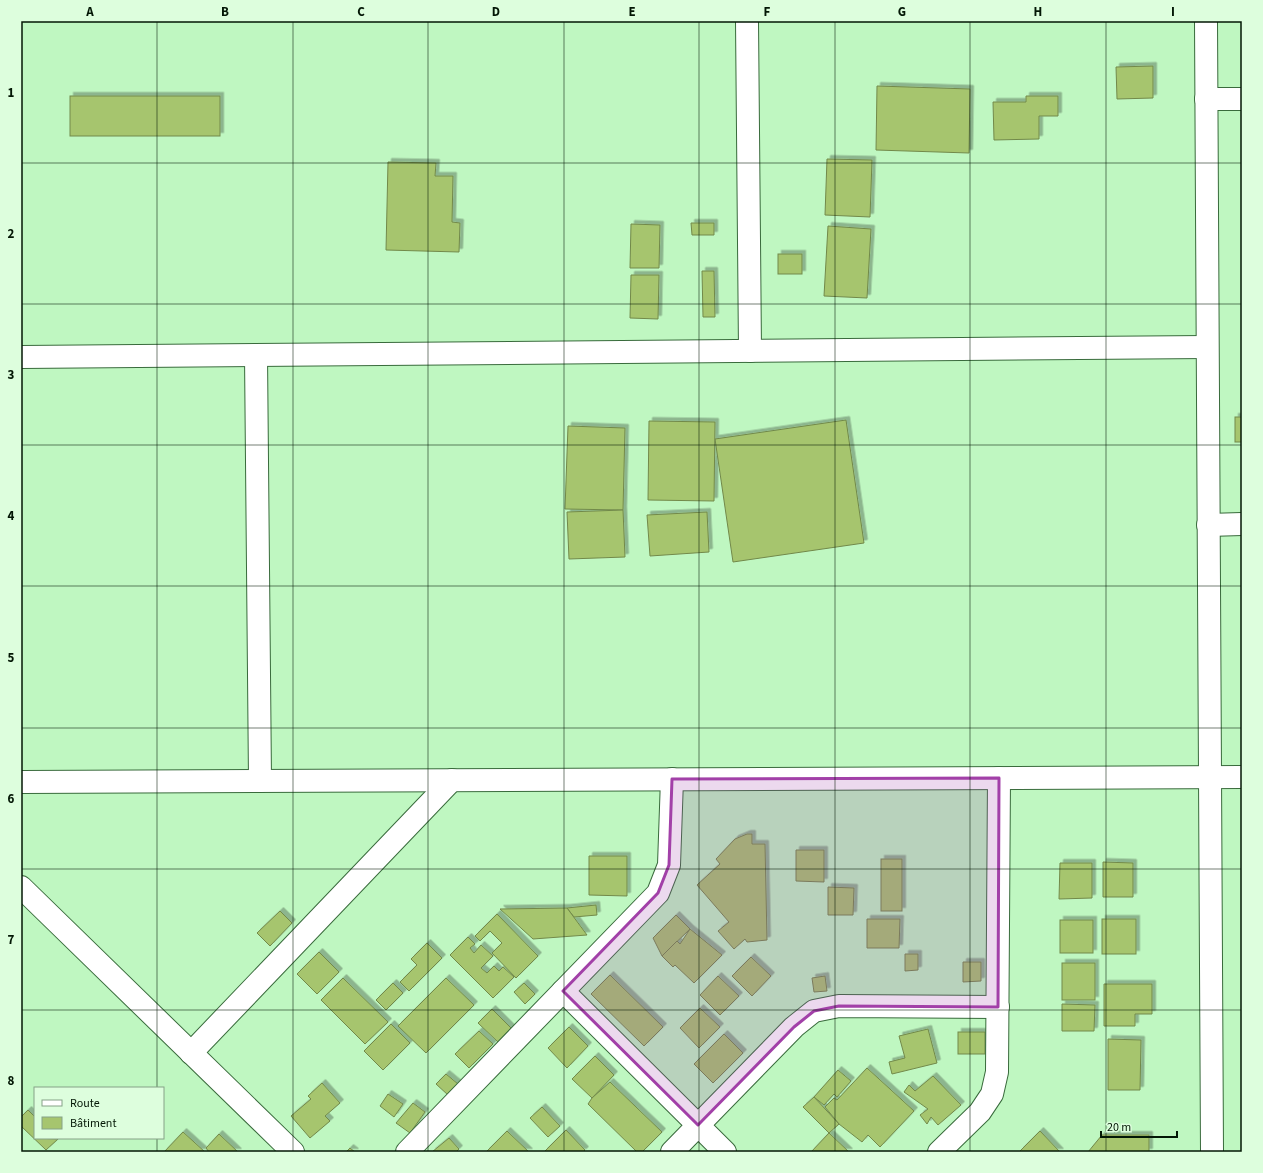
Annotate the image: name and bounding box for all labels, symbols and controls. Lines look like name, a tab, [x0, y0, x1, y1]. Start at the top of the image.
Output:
text: A	[85, 3, 94, 21]
text: B	[221, 3, 229, 21]
text: C	[357, 3, 365, 21]
text: D	[492, 3, 500, 21]
text: E	[628, 3, 636, 21]
text: F	[764, 3, 771, 21]
text: G	[898, 3, 906, 21]
text: H	[1034, 3, 1042, 21]
text: I	[1171, 3, 1175, 21]
text: 1	[8, 84, 15, 102]
text: 2	[8, 225, 15, 243]
text: 3	[8, 366, 15, 384]
text: 4	[8, 507, 15, 525]
text: 5	[8, 649, 15, 667]
text: 6	[8, 790, 15, 808]
text: 7	[8, 931, 15, 949]
text: 8	[8, 1072, 15, 1090]
legend	[34, 1087, 164, 1139]
text: Route	[70, 1095, 100, 1112]
scale bar	[1101, 1113, 1177, 1139]
text: Bâtiment	[70, 1115, 116, 1132]
text: 20 m	[1107, 1119, 1131, 1136]

